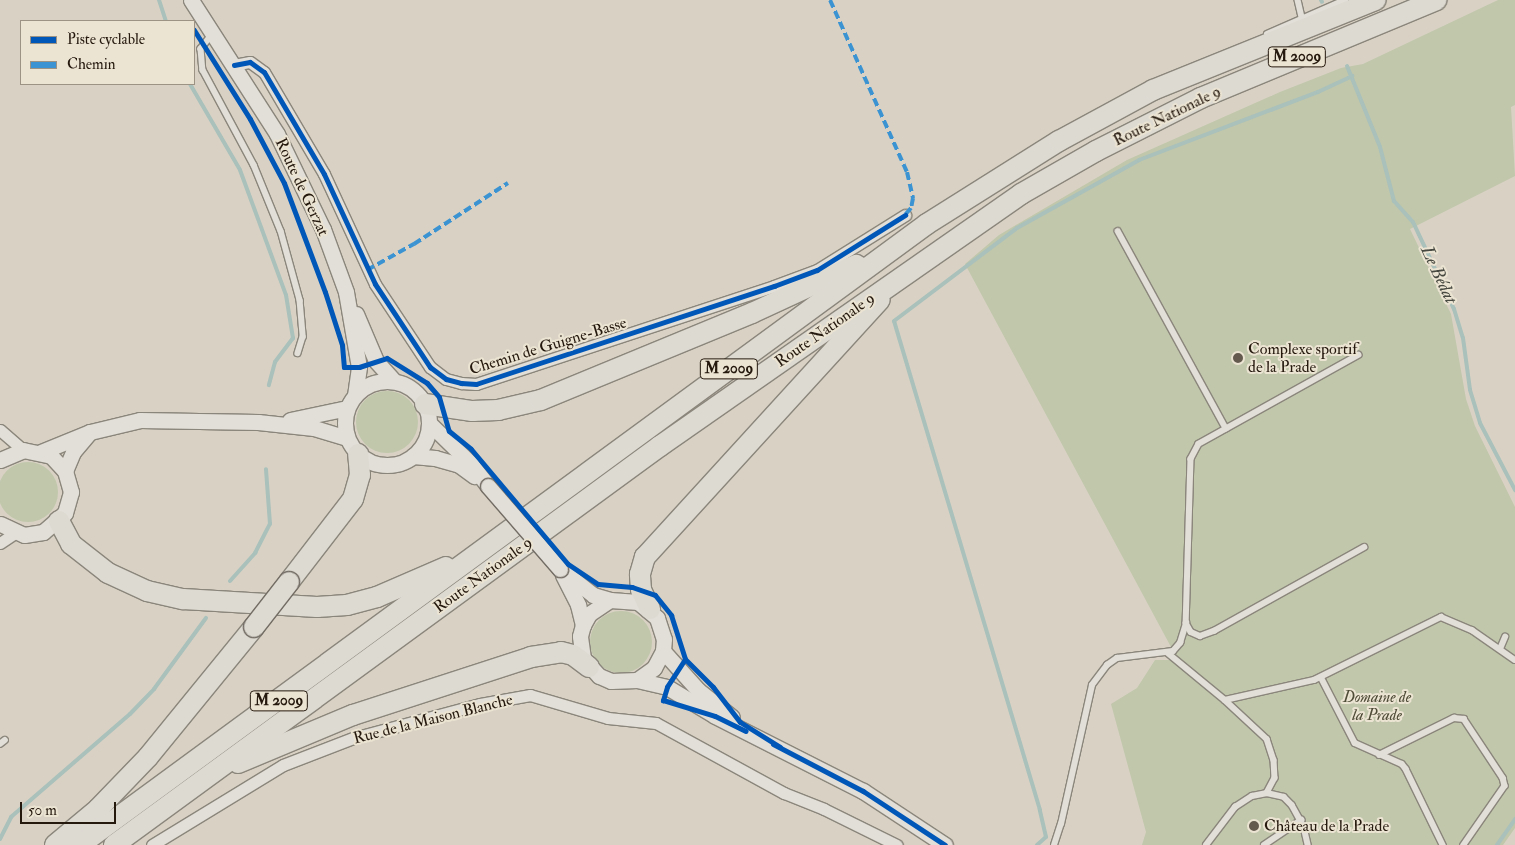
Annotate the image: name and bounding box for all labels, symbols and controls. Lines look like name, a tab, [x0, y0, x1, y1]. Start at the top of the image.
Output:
legend	[20, 20, 195, 85]
text: Piste cyclable	[67, 30, 145, 49]
road number: M 2009	[1267, 44, 1327, 70]
text: Chemin	[67, 55, 116, 74]
street label: Route Nationale 9	[1110, 82, 1224, 150]
street label: Route de Gerzat	[271, 135, 333, 239]
water label: Le Bédat	[1415, 242, 1461, 308]
street label: Route Nationale 9	[772, 289, 878, 371]
street label: Chemin de Guigne-Basse	[467, 313, 629, 379]
place label: Complexe sportif de la Prade	[1248, 339, 1357, 377]
marker: Complexe sportif de la Prade	[1232, 352, 1244, 364]
road number: M 2009	[699, 356, 759, 382]
street label: Route Nationale 9	[430, 533, 536, 617]
park label: Domaine de la Prade	[1343, 687, 1411, 725]
road number: M 2009	[249, 688, 309, 714]
street label: Rue de la Maison Blanche	[351, 690, 515, 748]
scale bar	[22, 792, 119, 824]
text: 50 m	[28, 801, 57, 820]
place label: Château de la Prade	[1264, 816, 1389, 836]
marker: Château de la Prade	[1248, 820, 1260, 832]

